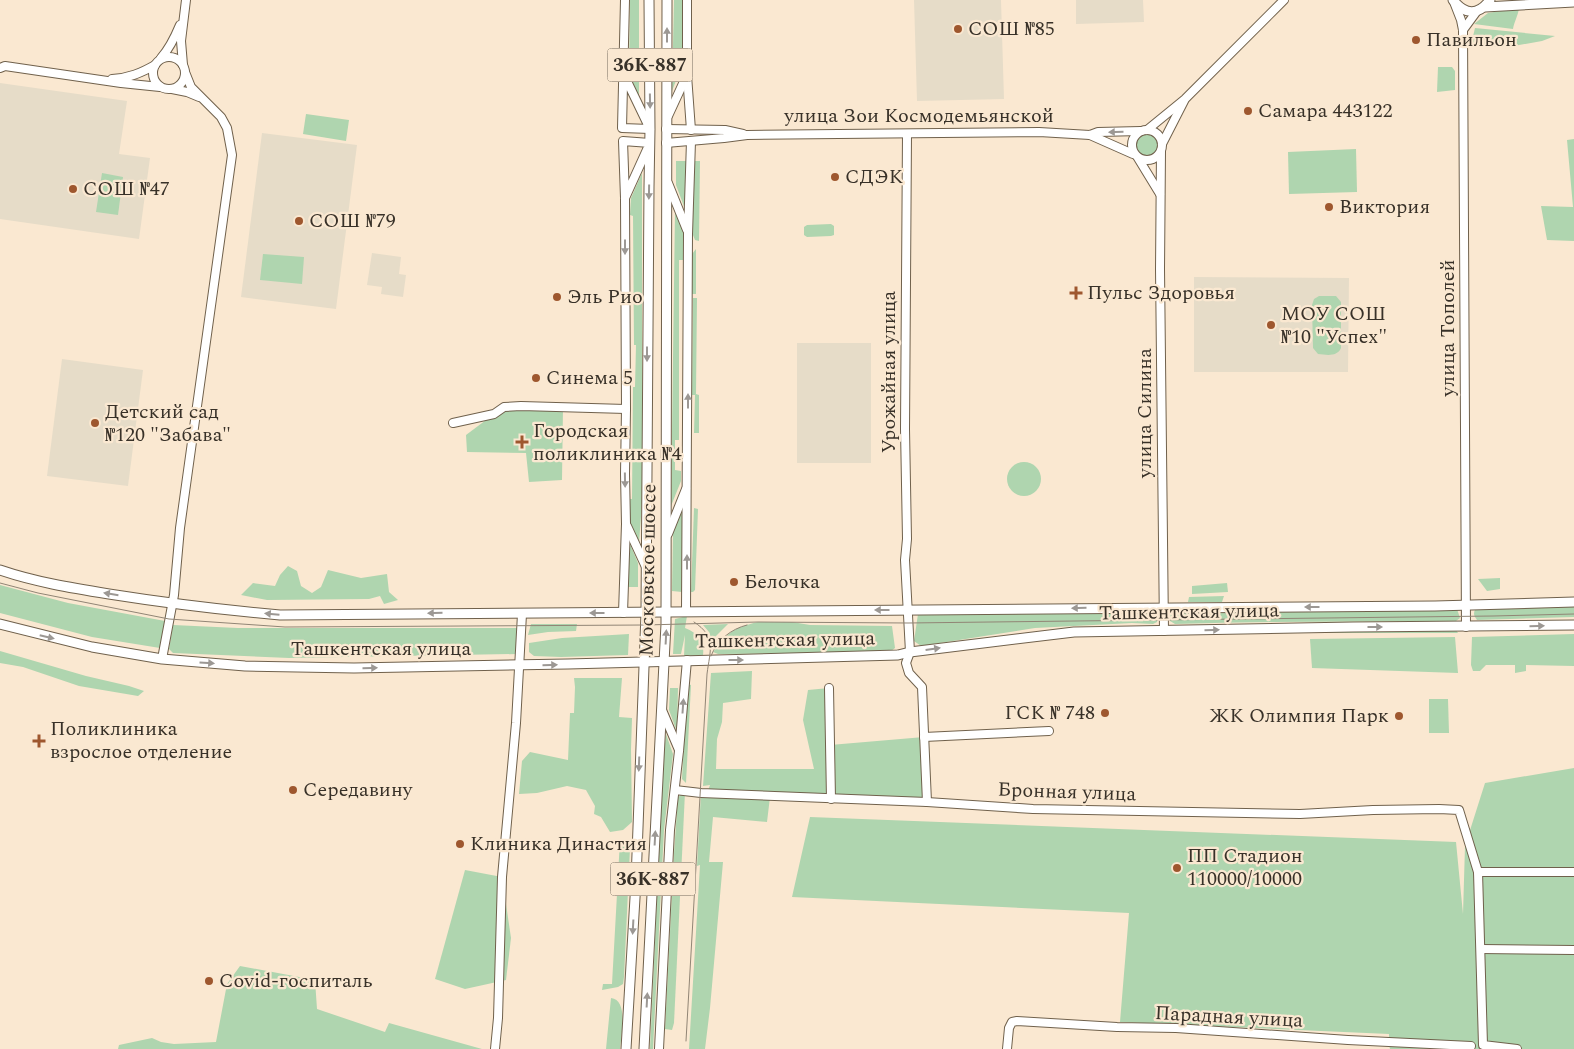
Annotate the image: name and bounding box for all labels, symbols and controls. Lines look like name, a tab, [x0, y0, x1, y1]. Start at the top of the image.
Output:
place label: СОШ №85	[968, 14, 1055, 44]
marker: СОШ №85	[952, 23, 964, 35]
place label: Павильон	[1426, 25, 1517, 55]
one-way arrow	[663, 26, 671, 42]
marker: Павильон	[1410, 34, 1422, 46]
road number: 36К-887	[608, 48, 692, 82]
one-way arrow	[646, 93, 654, 109]
place label: Самара 443122	[1258, 96, 1392, 126]
street label: улица Зои Космодемьянской	[783, 101, 1054, 131]
marker: Самара 443122	[1242, 105, 1254, 117]
one-way arrow	[1107, 128, 1123, 136]
place label: СДЭК	[845, 162, 904, 192]
marker: СДЭК	[829, 171, 841, 183]
place label: СОШ №47	[83, 174, 170, 204]
marker: СОШ №47	[67, 183, 79, 195]
one-way arrow	[644, 184, 652, 200]
place label: Виктория	[1339, 192, 1430, 222]
marker: Виктория	[1323, 201, 1335, 213]
place label: СОШ №79	[309, 206, 396, 236]
marker: СОШ №79	[293, 215, 305, 227]
one-way arrow	[622, 239, 630, 255]
street label: улица Тополей	[1433, 260, 1463, 397]
place label: Пульс Здоровья	[1087, 278, 1235, 308]
place label: Эль Рио	[567, 282, 643, 312]
marker: Пульс Здоровья	[1069, 286, 1083, 300]
street label: Урожайная улица	[874, 290, 904, 453]
marker: Эль Рио	[551, 291, 563, 303]
place label: МОУ СОШ №10 "Успех"	[1281, 299, 1387, 352]
marker: МОУ СОШ №10 "Успех"	[1265, 319, 1277, 331]
one-way arrow	[643, 346, 651, 362]
street label: улица Силина	[1130, 348, 1160, 479]
place label: Синема 5	[546, 363, 633, 393]
marker: Синема 5	[530, 372, 542, 384]
one-way arrow	[684, 393, 692, 409]
place label: Детский сад №120 "Забава"	[105, 397, 231, 450]
place label: Городская поликлиника №4	[533, 416, 682, 469]
marker: Детский сад №120 "Забава"	[89, 417, 101, 429]
marker: Городская поликлиника №4	[515, 435, 529, 449]
one-way arrow	[621, 472, 629, 488]
street label: Московское шоссе	[631, 483, 665, 657]
one-way arrow	[683, 554, 691, 570]
place label: Белочка	[744, 567, 820, 597]
marker: Белочка	[728, 576, 740, 588]
one-way arrow	[103, 590, 119, 598]
street label: Ташкентская улица	[1099, 595, 1280, 629]
one-way arrow	[1304, 603, 1320, 611]
one-way arrow	[1071, 605, 1087, 613]
one-way arrow	[873, 607, 889, 615]
one-way arrow	[427, 609, 443, 617]
one-way arrow	[589, 609, 605, 617]
one-way arrow	[264, 610, 280, 618]
one-way arrow	[1530, 622, 1546, 630]
street label: Ташкентская улица	[695, 623, 876, 657]
one-way arrow	[1367, 623, 1383, 631]
one-way arrow	[1205, 626, 1221, 634]
one-way arrow	[662, 628, 670, 644]
one-way arrow	[40, 633, 55, 641]
street label: Ташкентская улица	[291, 634, 471, 664]
one-way arrow	[925, 645, 941, 653]
one-way arrow	[728, 656, 744, 664]
one-way arrow	[199, 660, 215, 668]
one-way arrow	[542, 661, 558, 669]
one-way arrow	[362, 663, 378, 671]
one-way arrow	[679, 697, 687, 713]
place label: ГСК № 748	[1004, 698, 1095, 728]
place label: ЖК Олимпия Парк	[1209, 701, 1389, 731]
marker: ГСК № 748	[1099, 707, 1111, 719]
marker: ЖК Олимпия Парк	[1393, 710, 1405, 722]
place label: Поликлиника взрослое отделение	[50, 714, 232, 767]
marker: Поликлиника взрослое отделение	[32, 734, 46, 748]
one-way arrow	[635, 756, 643, 772]
place label: Середавину	[303, 775, 414, 805]
street label: Бронная улица	[997, 775, 1137, 809]
marker: Середавину	[287, 784, 299, 796]
place label: Клиника Династия	[470, 829, 647, 859]
one-way arrow	[652, 830, 660, 846]
marker: Клиника Династия	[454, 838, 466, 850]
place label: ПП Стадион 110000/10000	[1187, 841, 1303, 894]
road number: 36К-887	[610, 862, 696, 896]
marker: ПП Стадион 110000/10000	[1171, 862, 1183, 874]
one-way arrow	[628, 919, 636, 935]
place label: Covid-госпиталь	[219, 966, 372, 996]
marker: Covid-госпиталь	[203, 975, 215, 987]
one-way arrow	[643, 992, 651, 1008]
street label: Парадная улица	[1154, 998, 1304, 1036]

